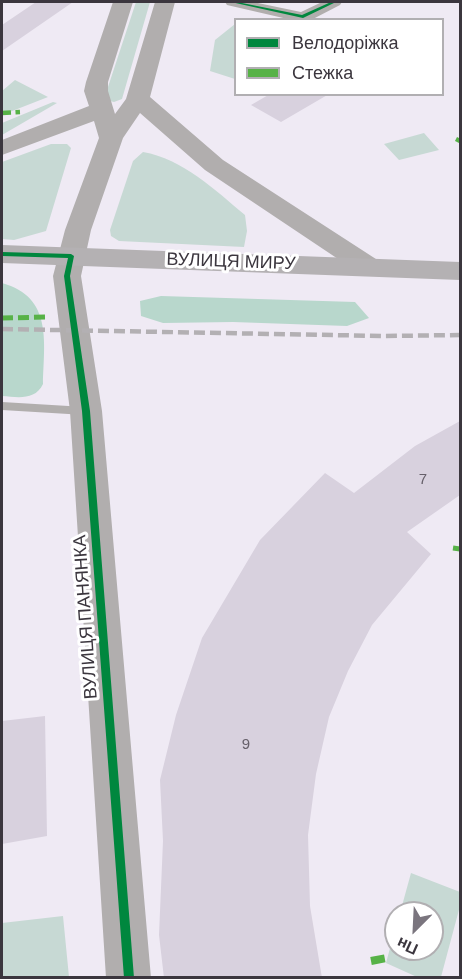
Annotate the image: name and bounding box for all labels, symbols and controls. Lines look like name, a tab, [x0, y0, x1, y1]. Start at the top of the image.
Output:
legend	[234, 18, 444, 96]
text: Велодоріжка	[292, 33, 399, 53]
text: Стежка	[292, 63, 353, 83]
street label: ВУЛИЦЯ МИРУ	[166, 249, 296, 275]
house number: 7	[419, 471, 427, 489]
street label: ВУЛИЦЯ ПАНЯНКА	[69, 534, 103, 700]
house number: 9	[242, 736, 250, 754]
north arrow	[384, 901, 444, 961]
text: Пн	[394, 934, 420, 958]

